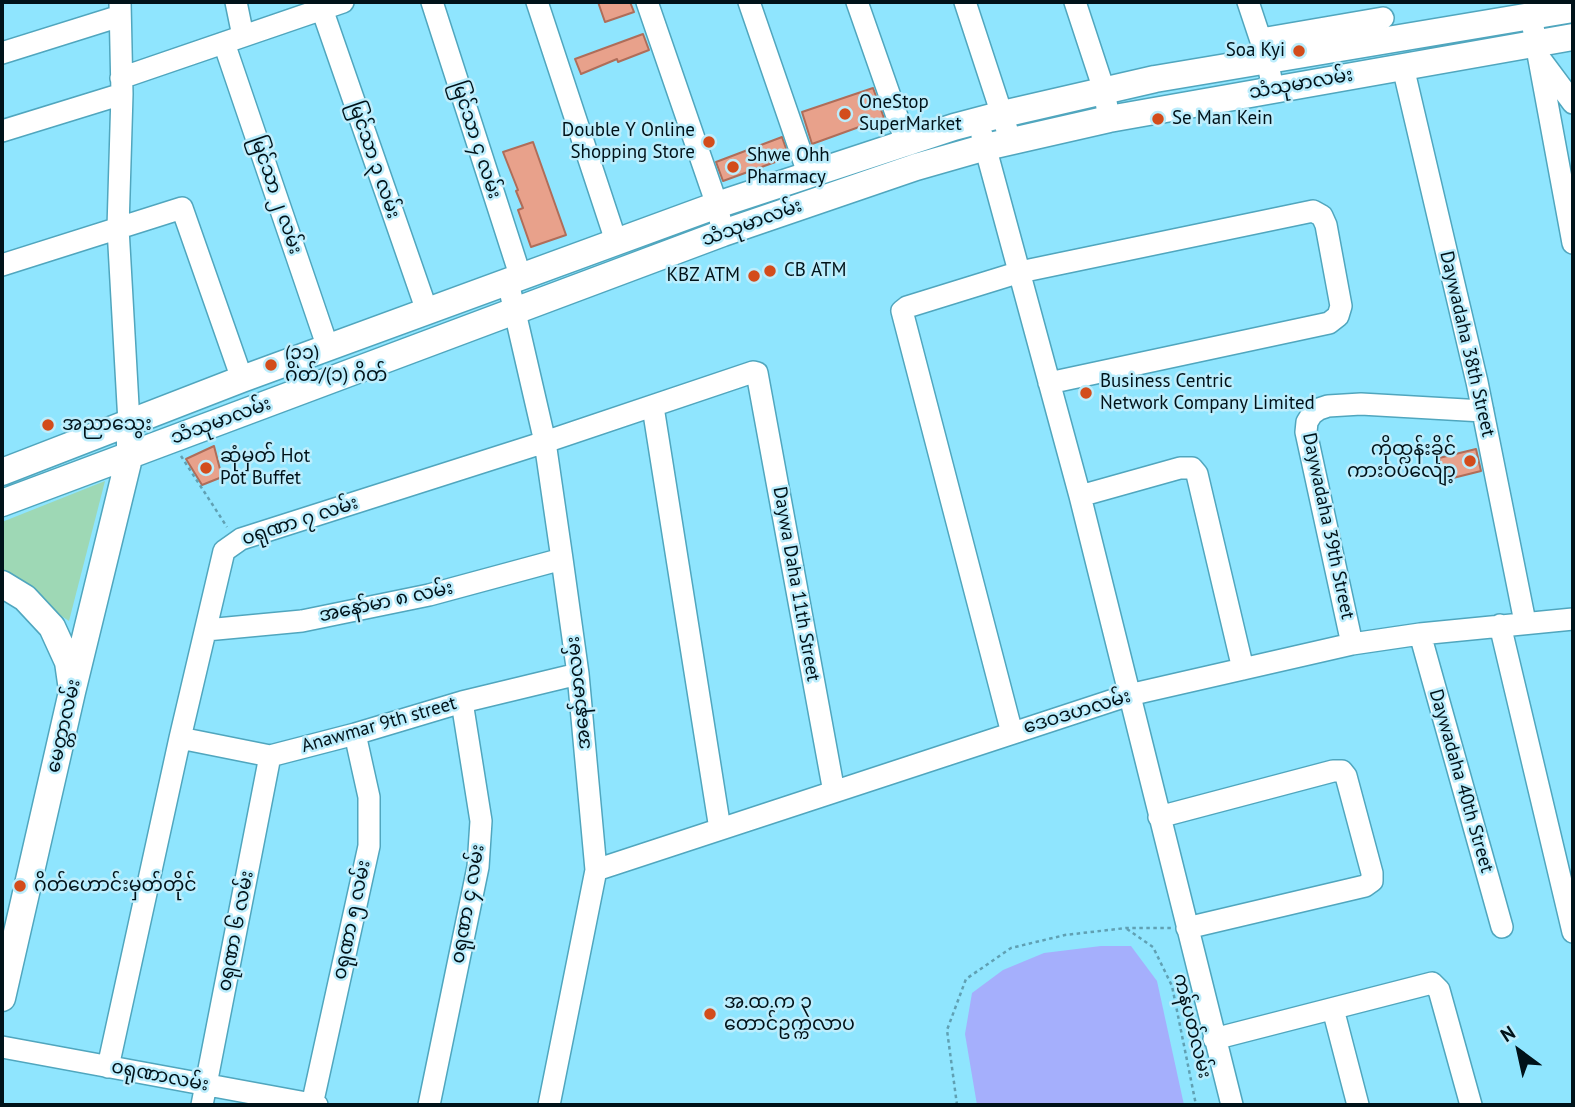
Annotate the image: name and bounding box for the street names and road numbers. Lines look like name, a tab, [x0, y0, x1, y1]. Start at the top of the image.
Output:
street label: သံသုမာလမ်း	[1247, 64, 1355, 104]
street label: မြင်သာ ၄ လမ်း	[446, 78, 506, 202]
street label: မြင်သာ ၃ လမ်း	[343, 98, 405, 222]
street label: မြင်သာ ၂ လမ်း	[245, 133, 307, 257]
street label: သံသုမာလမ်း	[699, 194, 805, 252]
street label: Daywadaha 38th Street	[1435, 249, 1499, 439]
street label: သံသုမာလမ်း	[168, 392, 274, 450]
street label: Daywadaha 39th Street	[1297, 431, 1359, 621]
street label: Daywa Daha 11th Street	[768, 485, 824, 683]
street label: ၀ရုဏာ ၇ လမ်း	[239, 491, 361, 551]
street label: အနော်မာ ၈ လမ်း	[317, 577, 455, 627]
street label: အနော်မာလမ်း	[562, 635, 596, 751]
street label: မေတ္တာလမ်း	[42, 677, 86, 775]
street label: ဒေဝဒဟလမ်း	[1021, 685, 1133, 739]
street label: Daywadaha 40th Street	[1424, 687, 1498, 875]
street label: Anawmar 9th street	[299, 692, 459, 758]
street label: ၀ရုဏာ ၄ လမ်း	[446, 843, 490, 965]
street label: ၀ရုဏာ ၅ လမ်း	[328, 858, 376, 982]
street label: ၀ရုဏာ ၆ လမ်း	[213, 869, 259, 993]
street label: ကန်ပတ်လမ်း	[1168, 971, 1216, 1081]
street label: ၀ရုဏာလမ်း	[109, 1055, 211, 1097]

